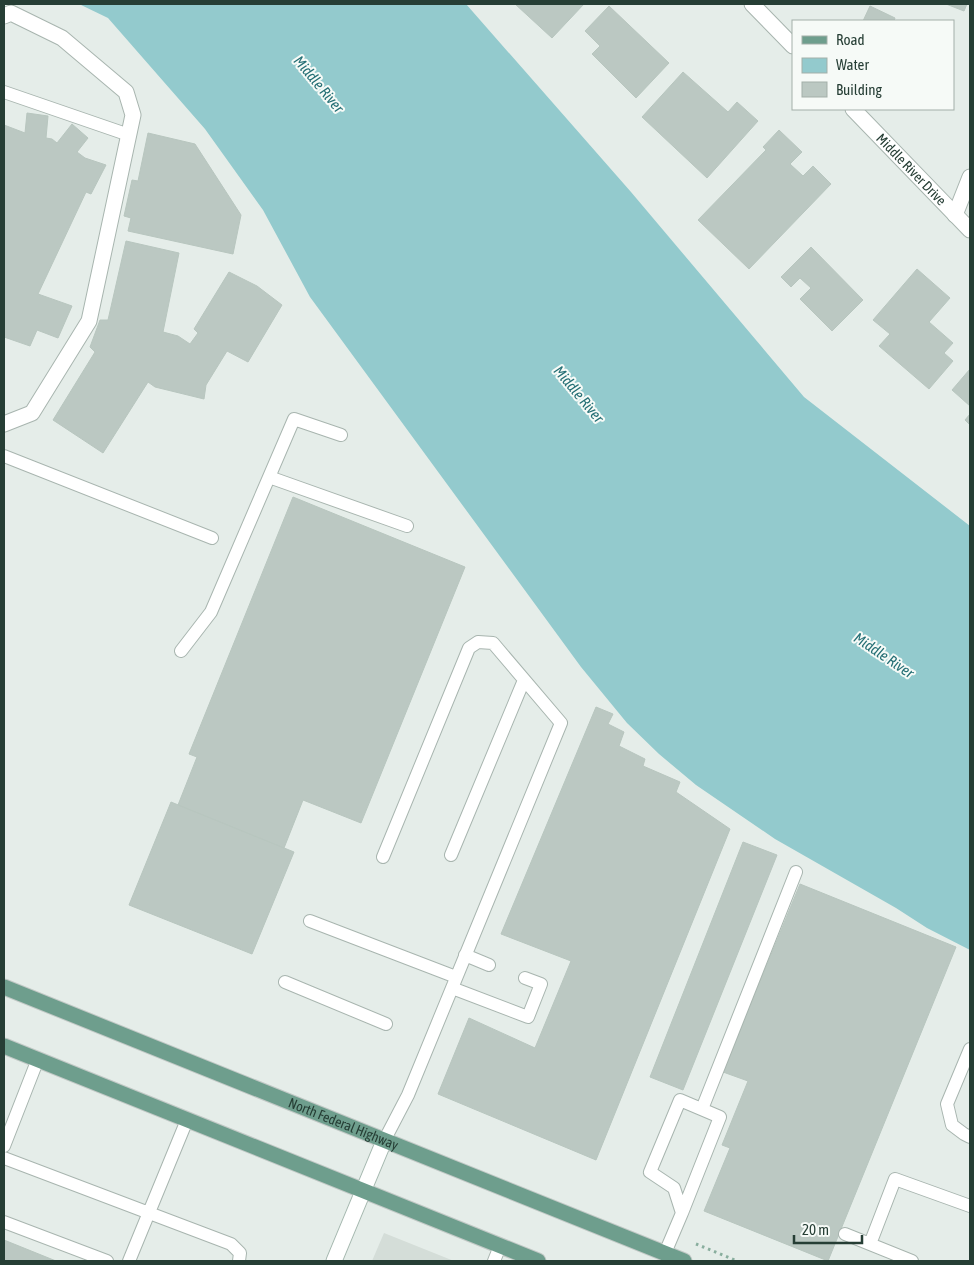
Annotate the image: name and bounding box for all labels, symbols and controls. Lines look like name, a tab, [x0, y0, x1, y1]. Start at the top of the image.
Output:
legend	[792, 20, 954, 110]
text: Road	[836, 31, 865, 48]
water label: Middle River	[290, 52, 348, 116]
text: Water	[836, 56, 869, 73]
text: Building	[836, 81, 882, 98]
street label: Middle River Drive	[873, 130, 950, 208]
water label: Middle River	[550, 362, 608, 426]
water label: Middle River	[851, 629, 918, 682]
street label: North Federal Highway	[286, 1094, 401, 1153]
scale bar	[794, 1212, 862, 1244]
text: 20 m	[802, 1221, 829, 1238]

